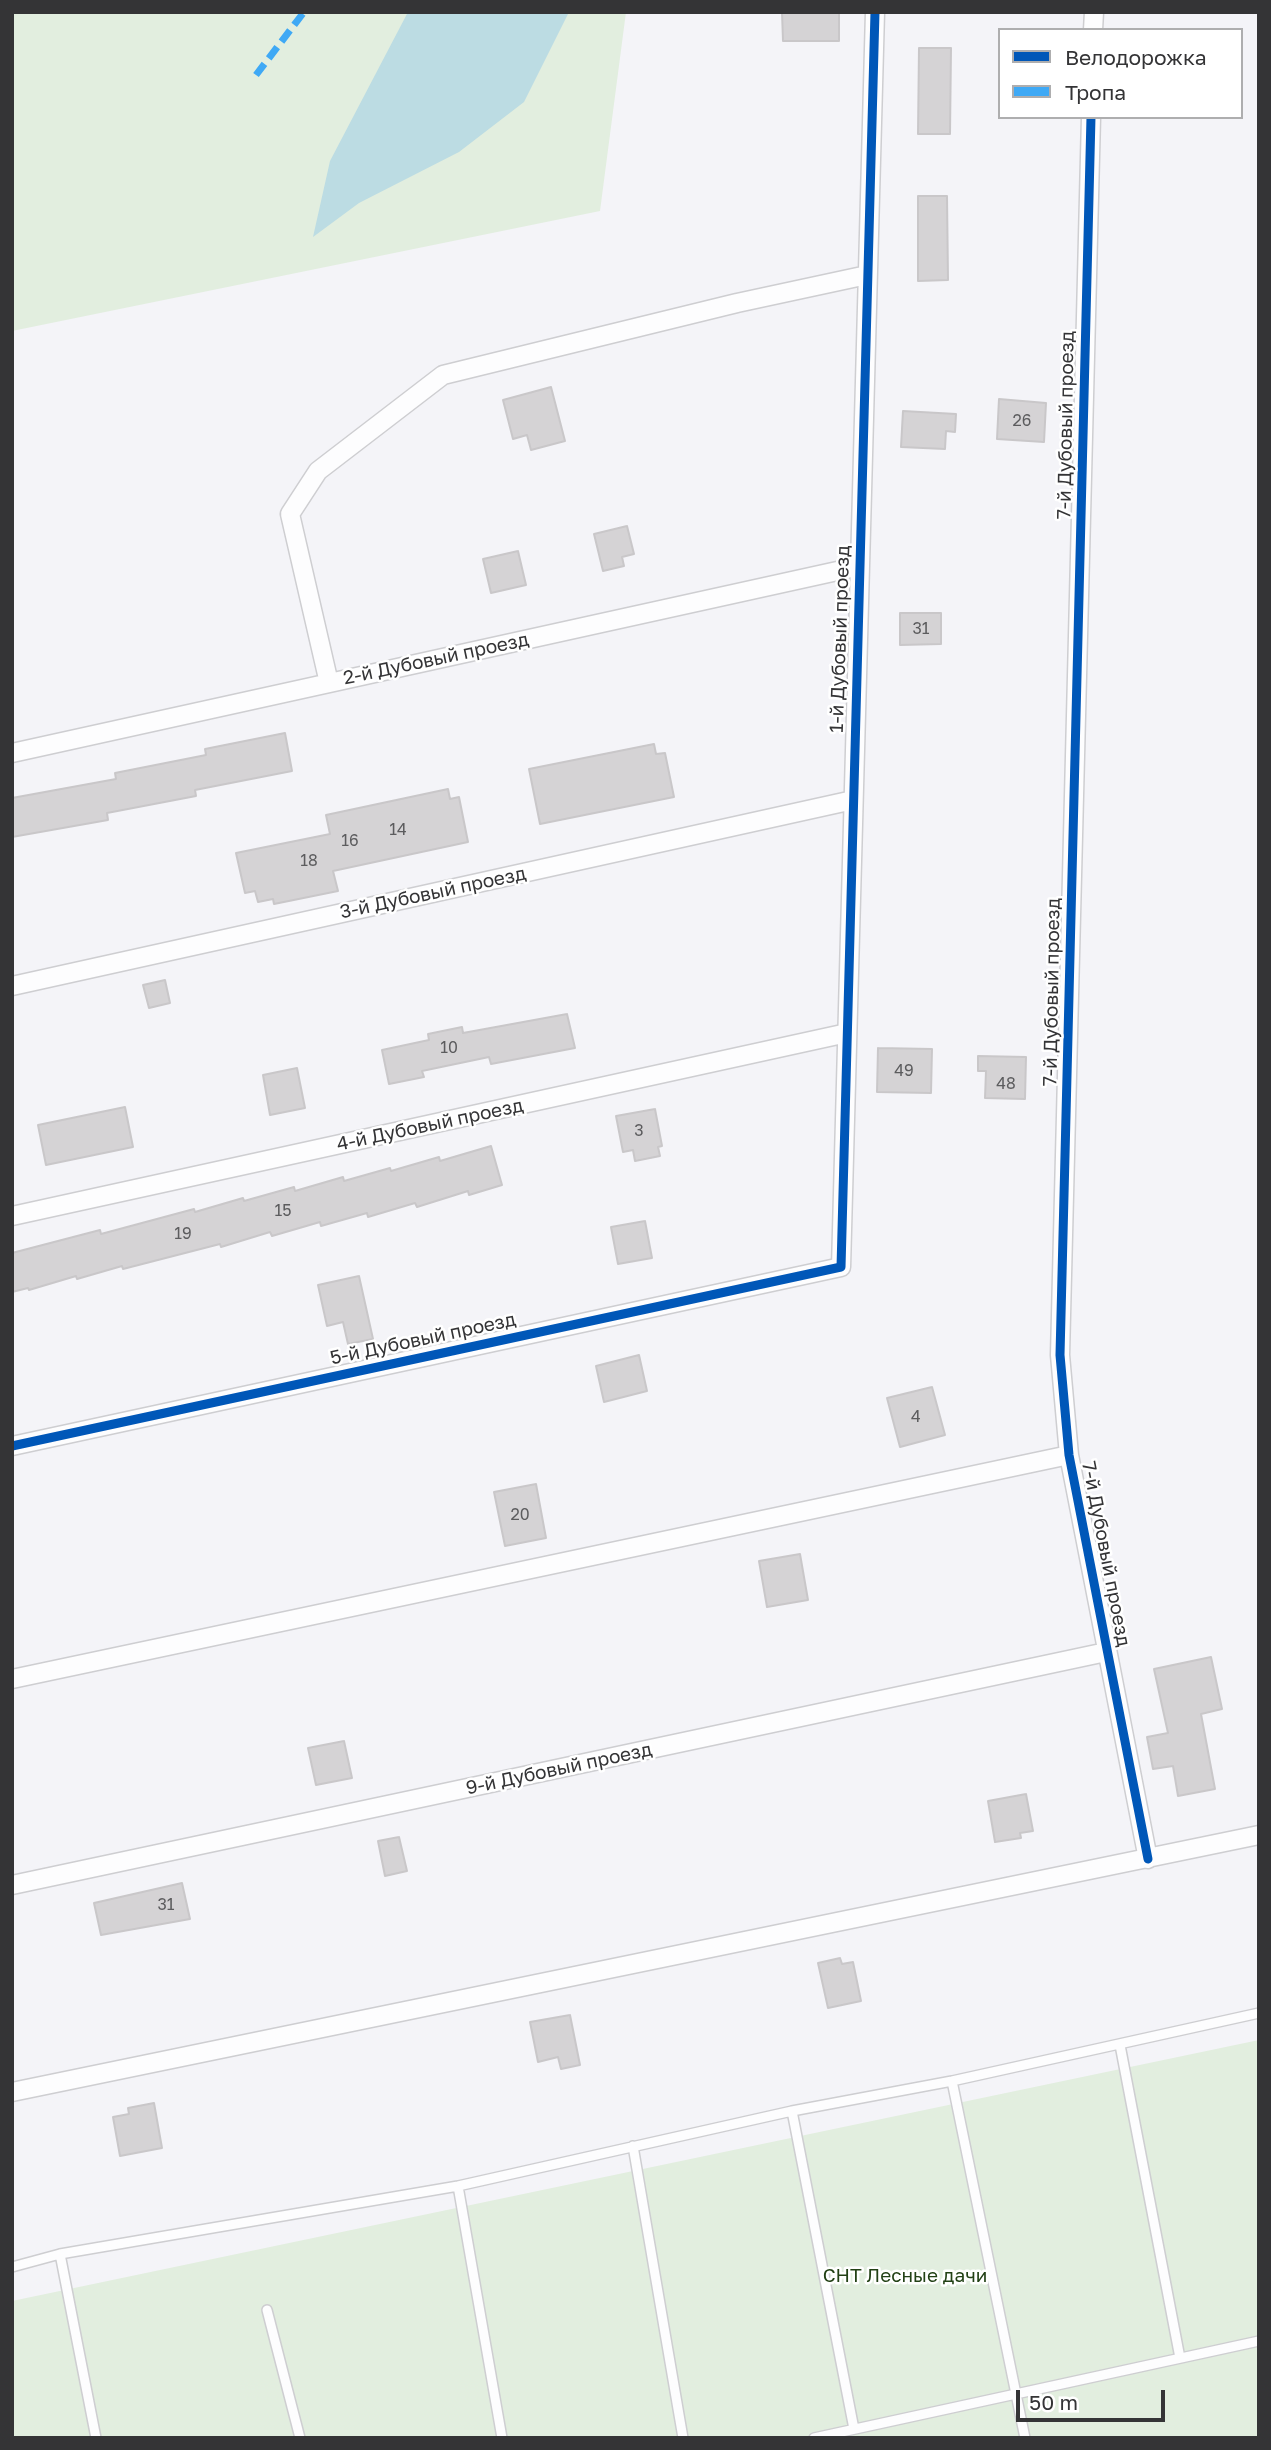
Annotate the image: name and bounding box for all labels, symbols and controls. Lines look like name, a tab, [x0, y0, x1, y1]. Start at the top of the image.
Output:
legend	[998, 28, 1243, 119]
text: Велодорожка	[1065, 44, 1207, 70]
text: Тропа	[1065, 79, 1126, 105]
street label: 7-й Дубовый проезд	[1053, 331, 1079, 519]
house number: 26	[1013, 411, 1031, 431]
street label: 1-й Дубовый проезд	[825, 545, 855, 733]
house number: 31	[912, 619, 930, 639]
street label: 2-й Дубовый проезд	[341, 628, 531, 690]
house number: 14	[389, 820, 407, 840]
house number: 16	[341, 831, 359, 851]
house number: 18	[300, 851, 318, 871]
street label: 3-й Дубовый проезд	[338, 862, 528, 924]
street label: 7-й Дубовый проезд	[1039, 898, 1065, 1086]
house number: 10	[440, 1038, 458, 1058]
house number: 49	[894, 1061, 914, 1081]
house number: 48	[996, 1074, 1016, 1094]
street label: 4-й Дубовый проезд	[335, 1094, 525, 1156]
house number: 3	[634, 1121, 644, 1141]
house number: 15	[274, 1201, 292, 1221]
house number: 19	[174, 1224, 192, 1244]
street label: 5-й Дубовый проезд	[328, 1308, 518, 1370]
house number: 4	[911, 1407, 921, 1427]
street label: 7-й Дубовый проезд	[1077, 1459, 1135, 1649]
house number: 20	[510, 1505, 530, 1525]
street label: 9-й Дубовый проезд	[464, 1738, 654, 1800]
house number: 31	[157, 1895, 175, 1915]
park label: СНТ Лесные дачи	[823, 2265, 987, 2287]
scale bar	[1019, 2376, 1168, 2420]
text: 50 m	[1029, 2389, 1078, 2415]

